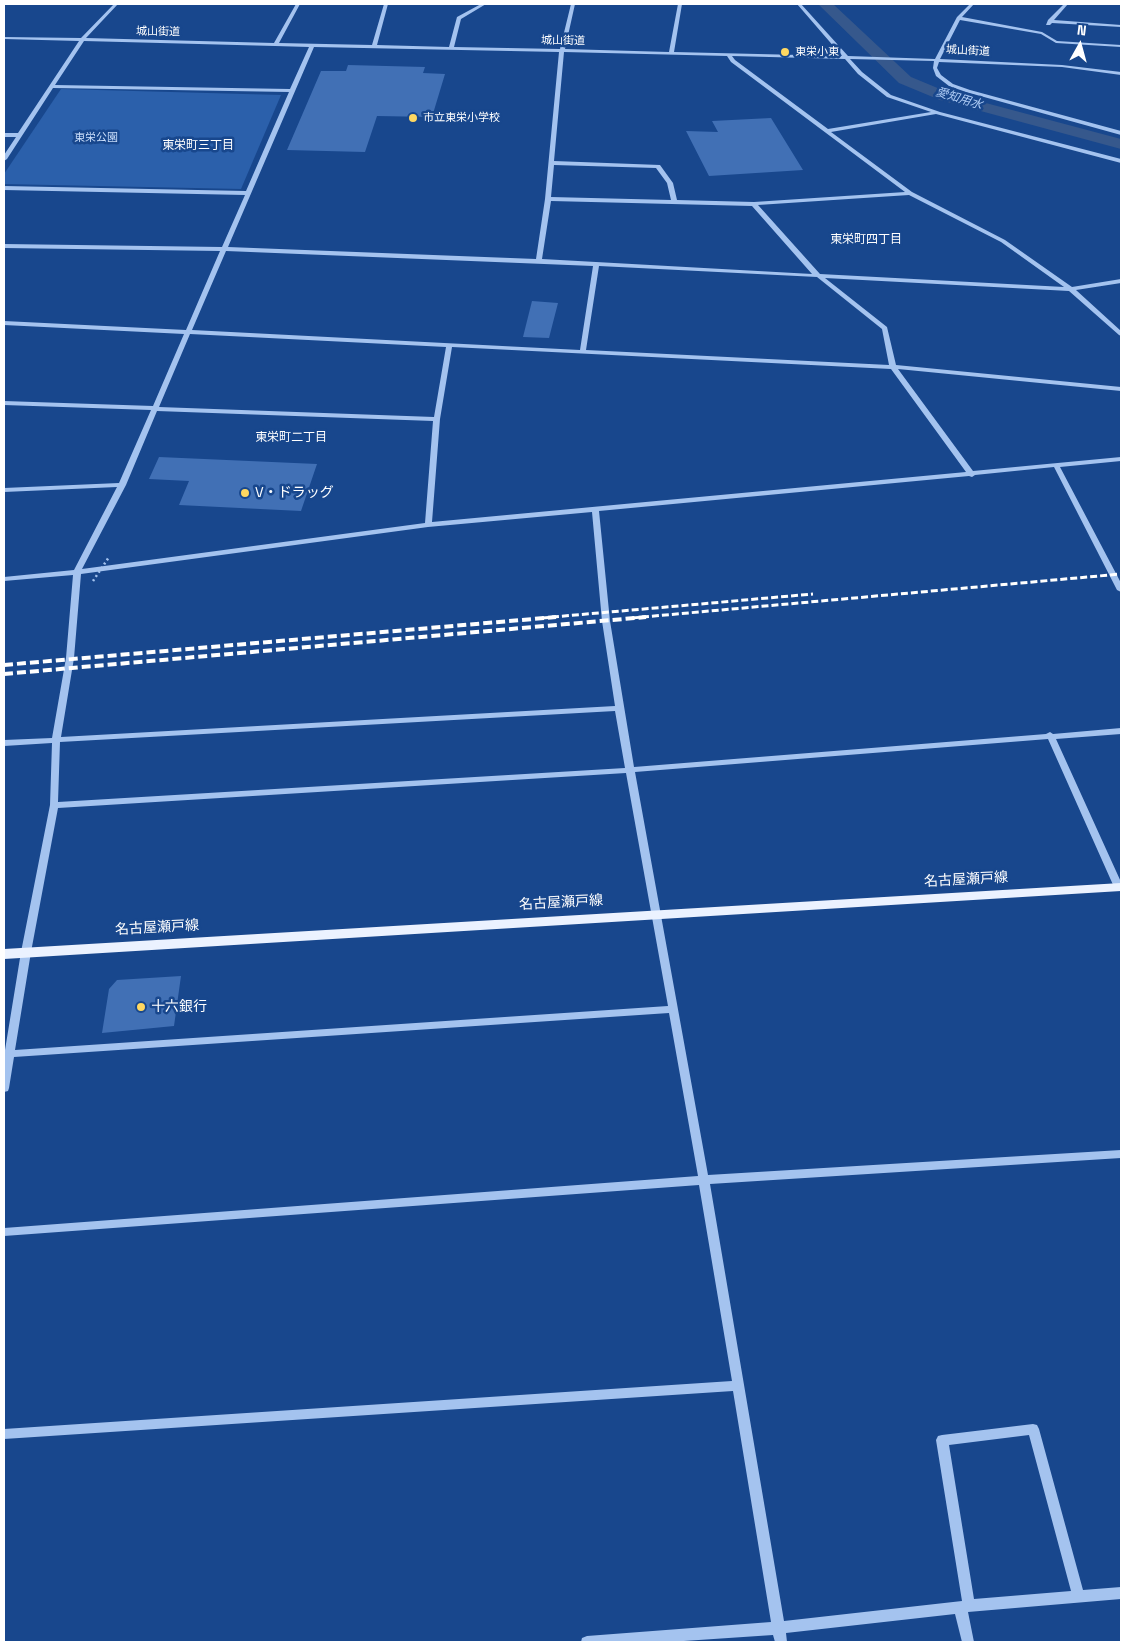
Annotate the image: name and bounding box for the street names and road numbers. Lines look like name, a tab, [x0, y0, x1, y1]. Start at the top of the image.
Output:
street label: 城山街道	[136, 25, 180, 39]
street label: 城山街道	[541, 34, 585, 48]
street label: 城山街道	[946, 43, 990, 59]
street label: 名古屋瀬戸線	[924, 869, 1008, 891]
street label: 名古屋瀬戸線	[519, 892, 603, 914]
street label: 名古屋瀬戸線	[115, 917, 199, 939]

